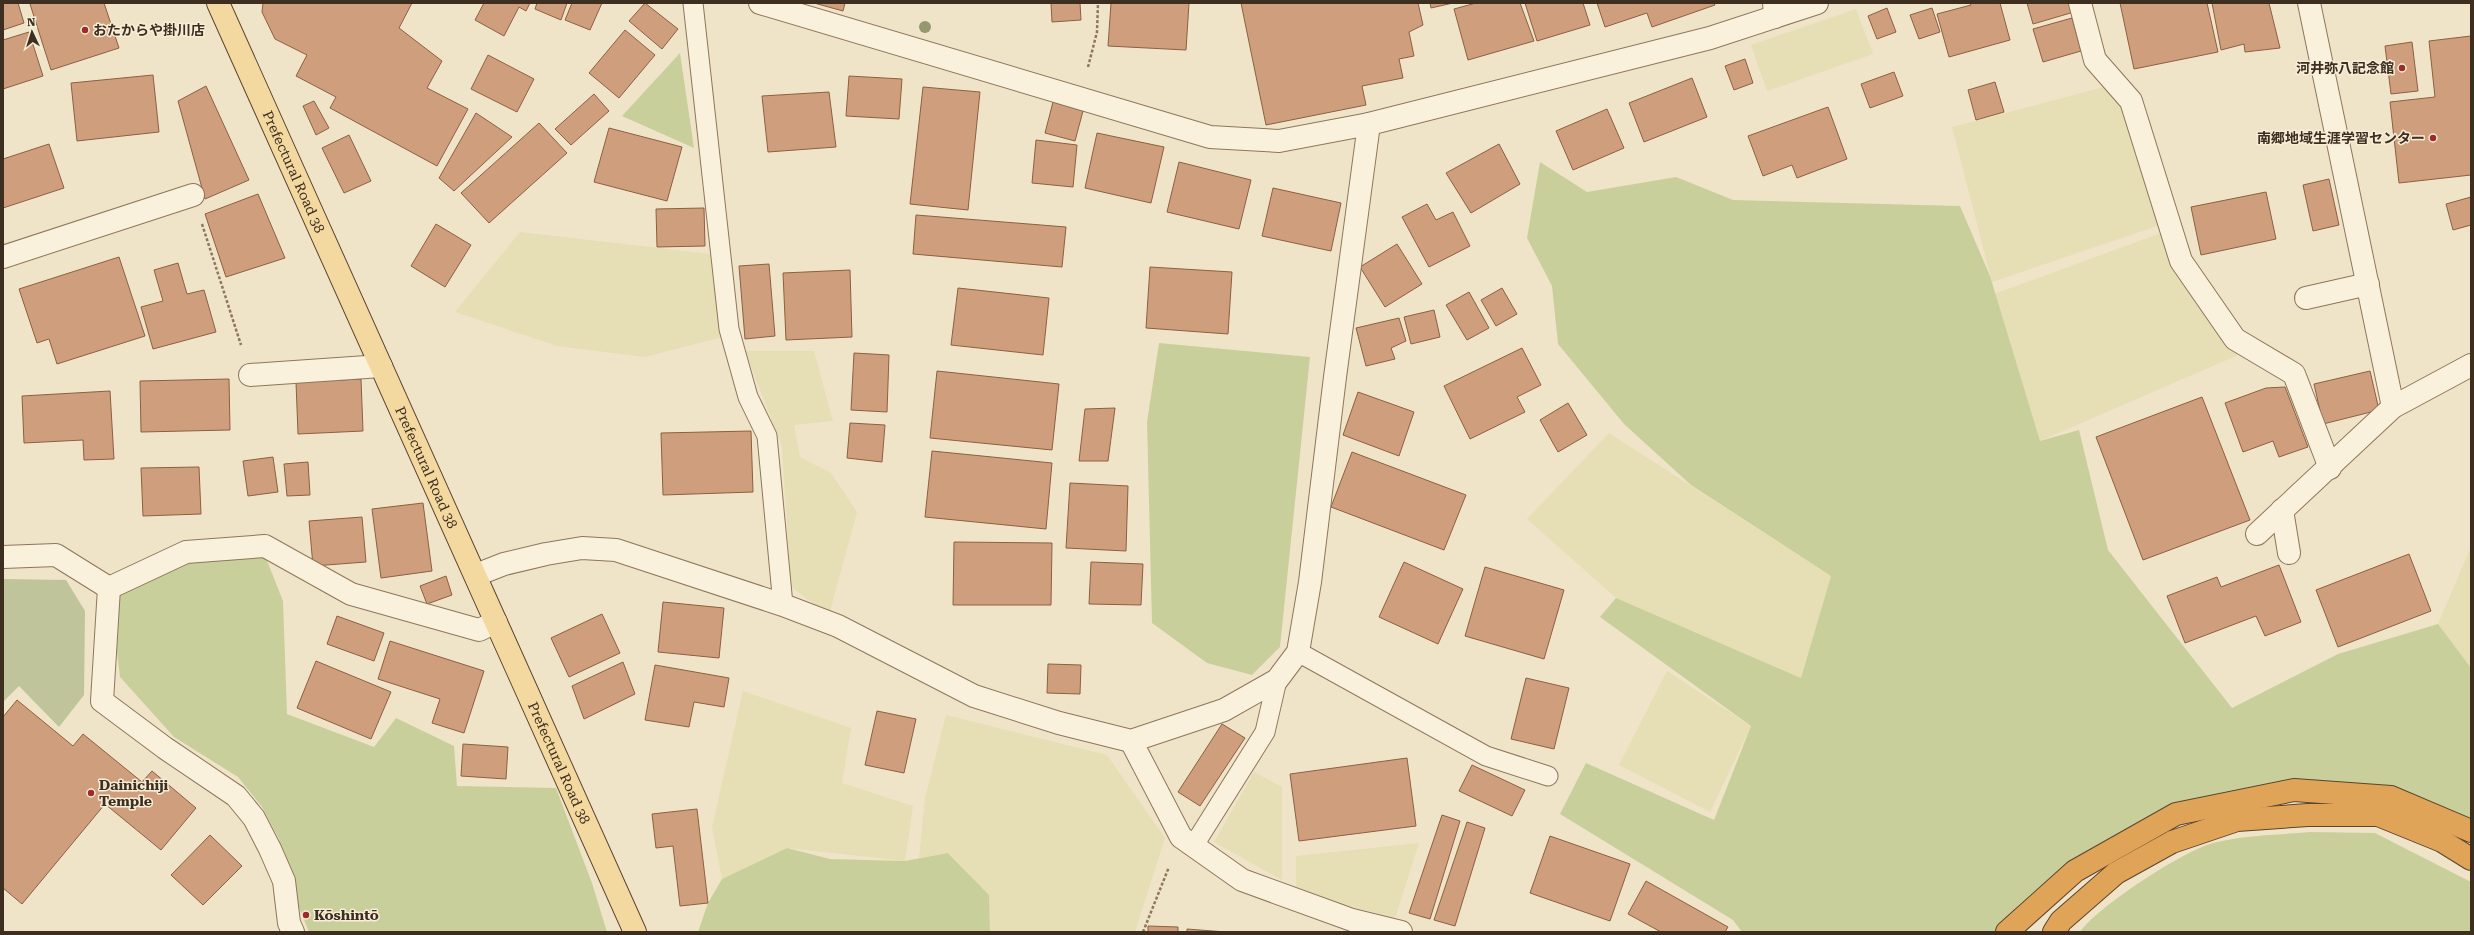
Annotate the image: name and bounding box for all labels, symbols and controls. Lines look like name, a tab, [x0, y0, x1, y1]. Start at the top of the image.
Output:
north arrow	[12, 12, 52, 52]
text: N	[27, 16, 37, 29]
place label: おたからや掛川店	[93, 22, 205, 38]
marker: おたからや掛川店	[80, 25, 90, 35]
place label: 河井弥八記念館	[2296, 60, 2394, 76]
marker: 河井弥八記念館	[2397, 63, 2407, 73]
street label: Prefectural Road 38	[259, 108, 328, 235]
place label: 南郷地域生涯学習センター	[2257, 130, 2425, 146]
marker: 南郷地域生涯学習センター	[2428, 133, 2438, 143]
street label: Prefectural Road 38	[392, 404, 461, 531]
street label: Prefectural Road 38	[525, 699, 594, 827]
place label: Dainichiji Temple	[99, 777, 169, 809]
marker: Dainichiji Temple	[86, 788, 96, 798]
place label: Kōshintō	[314, 907, 379, 923]
marker: Kōshintō	[301, 910, 311, 920]

